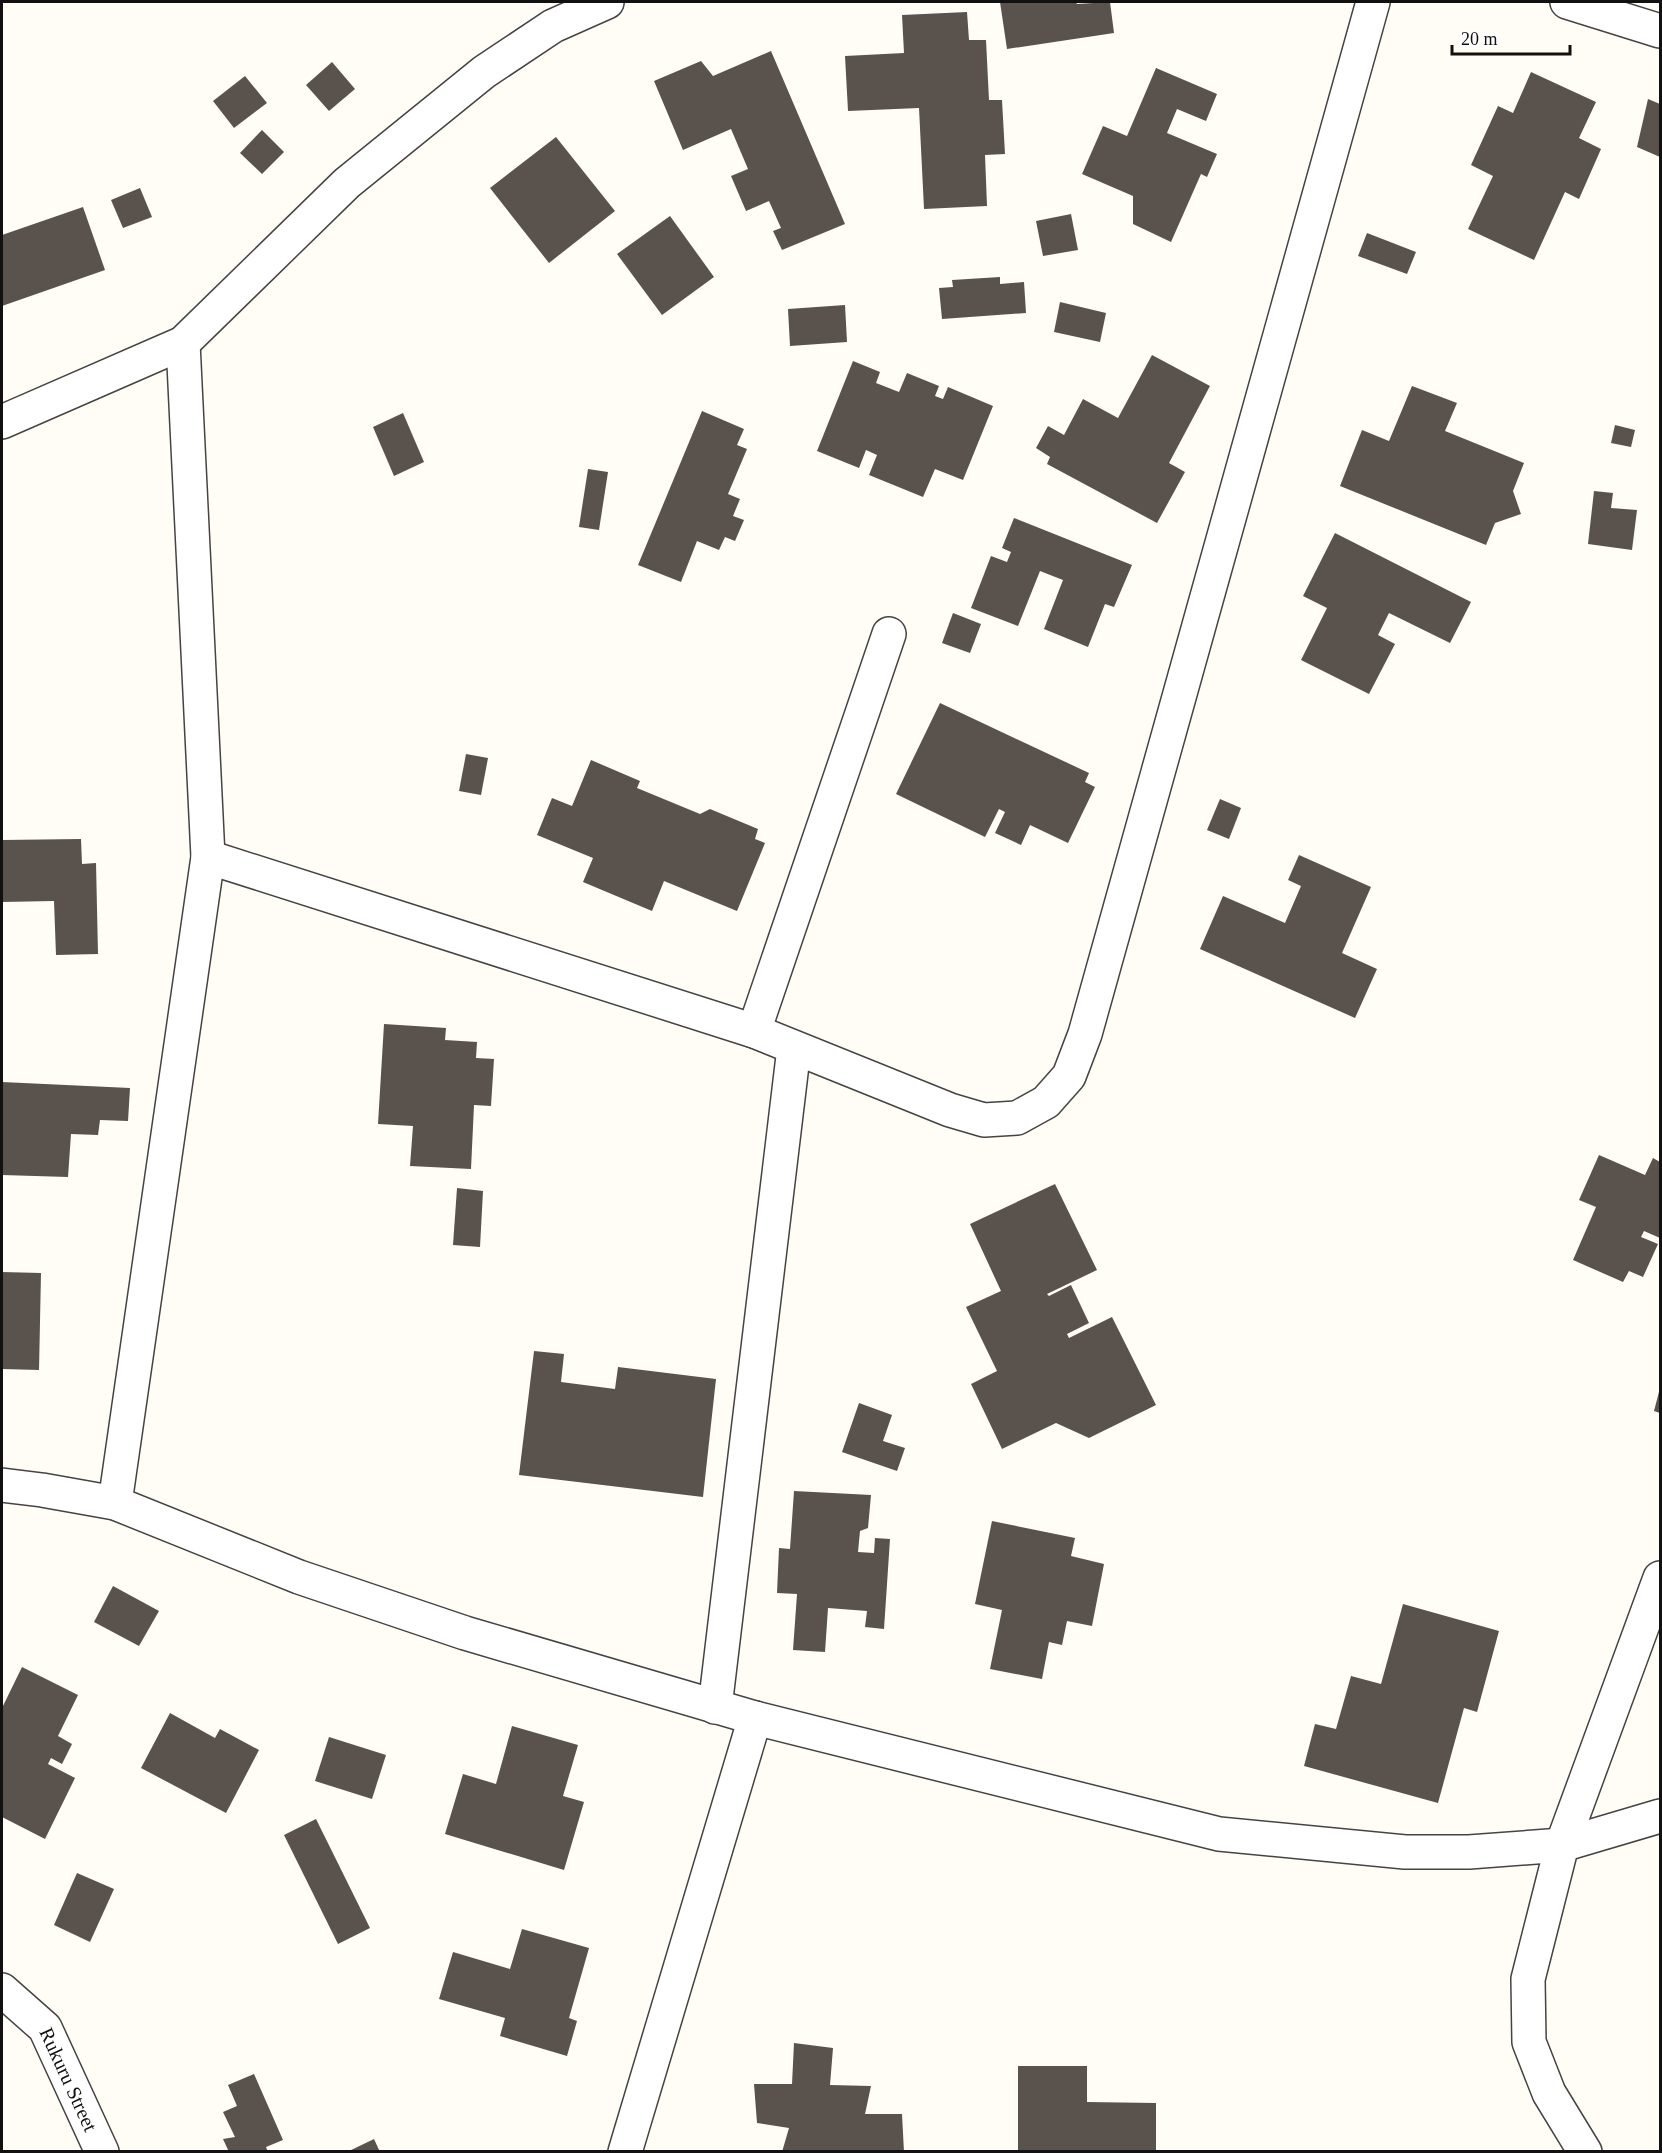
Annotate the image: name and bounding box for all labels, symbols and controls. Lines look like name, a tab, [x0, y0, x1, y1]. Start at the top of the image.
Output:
scale bar	[1452, 18, 1570, 56]
text: 20 m	[1461, 29, 1498, 49]
street label: Rukuru Street	[35, 2024, 102, 2135]

